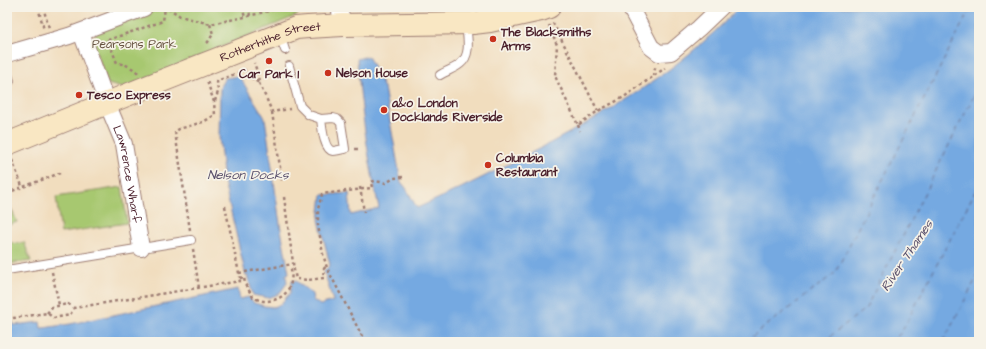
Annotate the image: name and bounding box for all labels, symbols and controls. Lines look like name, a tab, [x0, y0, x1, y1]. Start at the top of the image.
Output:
street label: Rotherhithe Street	[217, 18, 321, 66]
place label: The Blacksmiths Arms	[500, 24, 591, 55]
marker: The Blacksmiths Arms	[488, 34, 498, 44]
park label: Pearsons Park	[92, 36, 177, 53]
marker: Car Park 1	[264, 56, 274, 66]
place label: Nelson House	[336, 65, 409, 82]
place label: Car Park 1	[239, 66, 300, 83]
marker: Nelson House	[323, 68, 333, 78]
place label: Tesco Express	[86, 87, 171, 105]
marker: Tesco Express	[74, 90, 84, 100]
place label: a&o London Docklands Riverside	[391, 95, 503, 126]
marker: a&o London Docklands Riverside	[379, 105, 389, 115]
street label: Lawrence Wharf	[108, 123, 145, 225]
place label: Columbia Restaurant	[496, 150, 558, 181]
marker: Columbia Restaurant	[483, 160, 493, 170]
water label: Nelson Docks	[207, 166, 290, 184]
water label: River Thames	[876, 215, 938, 295]

